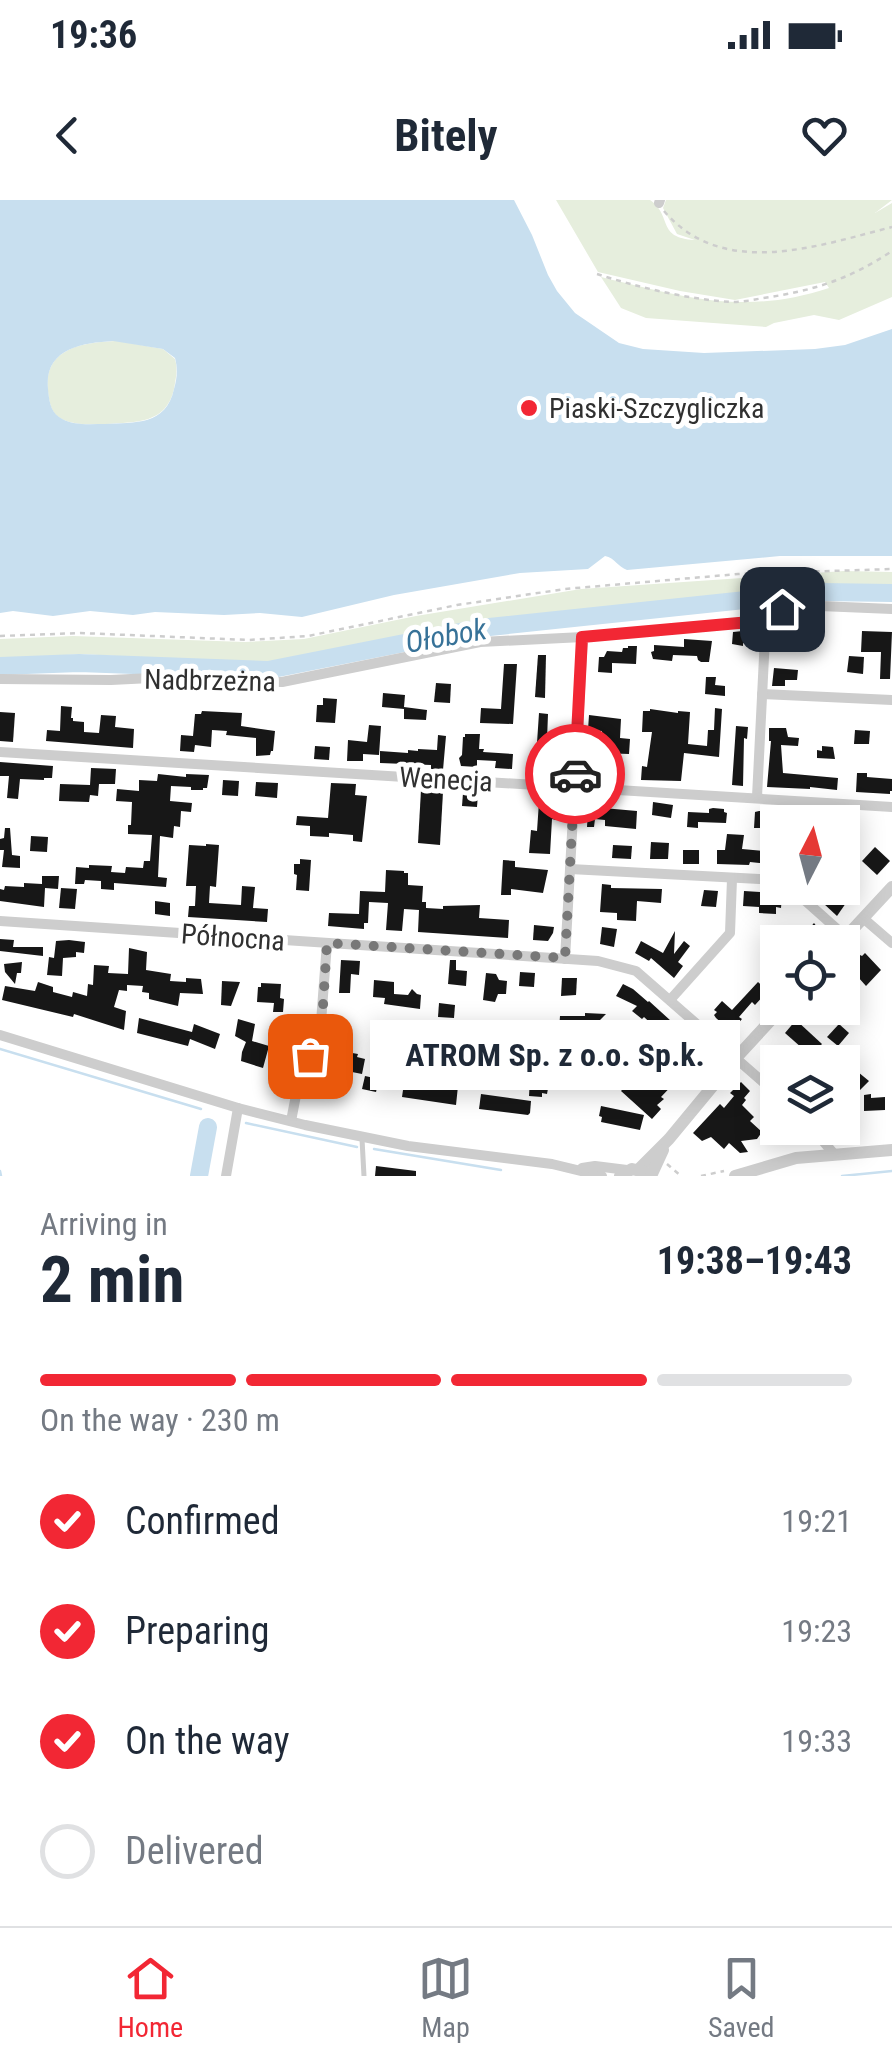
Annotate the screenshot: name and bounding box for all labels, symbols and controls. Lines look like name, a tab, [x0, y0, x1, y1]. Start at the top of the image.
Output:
text: 19:36	[50, 13, 137, 57]
icon: back	[40, 108, 95, 163]
icon: heart	[797, 108, 852, 163]
text: Bitely	[394, 109, 498, 162]
place label: Piaski-Szczygliczka	[549, 392, 764, 425]
marker: Piaski-Szczygliczka	[518, 397, 540, 419]
pin	[740, 567, 825, 652]
icon: home	[755, 582, 810, 637]
water label: Ołobok	[403, 611, 490, 660]
street label: Nadbrzeżna	[144, 663, 276, 698]
courier	[525, 724, 625, 824]
icon: car	[548, 747, 603, 802]
street label: Wenecja	[399, 761, 493, 798]
north arrow	[760, 805, 860, 905]
map controls	[760, 805, 860, 1145]
street label: Północna	[180, 917, 286, 958]
button: locate	[760, 925, 860, 1025]
pin	[268, 1014, 353, 1099]
callout: ATROM Sp. z o.o. Sp.k.	[370, 1021, 740, 1091]
icon: bag	[283, 1029, 338, 1084]
text: ATROM Sp. z o.o. Sp.k.	[405, 1036, 705, 1074]
button: layers	[760, 1045, 860, 1145]
text: Arriving in	[40, 1205, 168, 1243]
text: 19:38–19:43	[657, 1239, 852, 1283]
text: 2 min	[40, 1242, 184, 1318]
text: On the way · 230 m	[40, 1401, 280, 1439]
icon: check	[40, 1494, 95, 1549]
text: Confirmed	[125, 1499, 280, 1543]
text: 19:21	[781, 1502, 852, 1540]
icon: check	[40, 1604, 95, 1659]
text: Preparing	[125, 1609, 270, 1653]
text: 19:23	[781, 1612, 852, 1650]
icon: check	[40, 1714, 95, 1769]
text: On the way	[125, 1719, 290, 1763]
text: 19:33	[781, 1722, 852, 1760]
text: Delivered	[125, 1829, 264, 1873]
tab: Home	[117, 1951, 183, 2044]
tab: Map	[418, 1951, 473, 2044]
tab: Saved	[708, 1951, 775, 2044]

